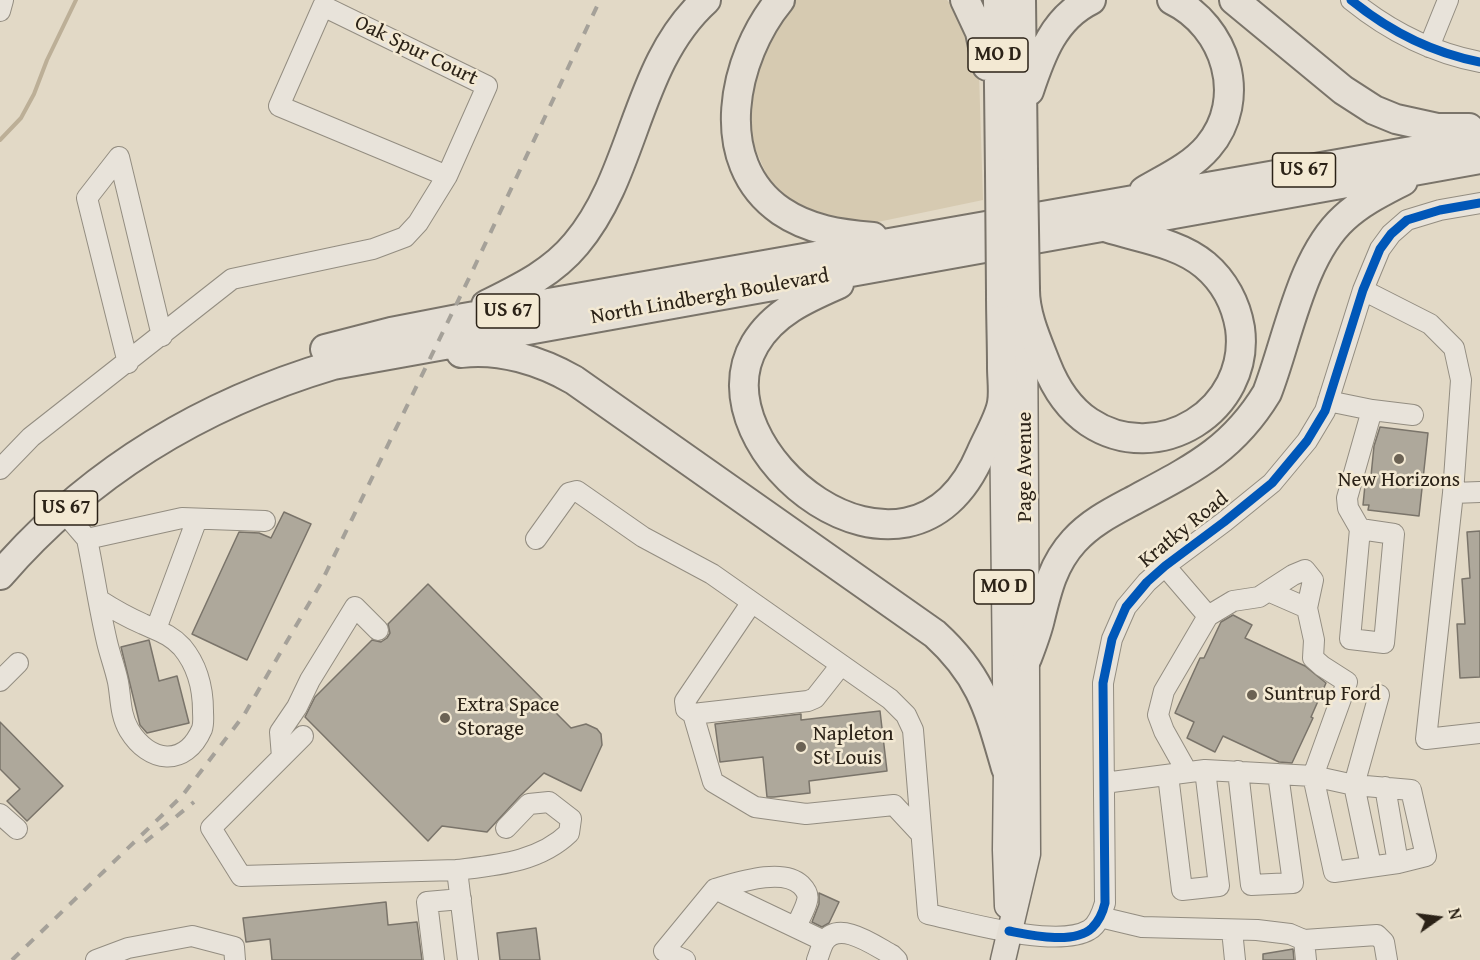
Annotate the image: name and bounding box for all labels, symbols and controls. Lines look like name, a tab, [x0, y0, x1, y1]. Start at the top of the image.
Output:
street label: Oak Spur Court	[350, 10, 482, 92]
road number: MO D	[968, 38, 1028, 72]
road number: US 67	[1272, 153, 1336, 187]
street label: North Lindbergh Boulevard	[589, 264, 831, 330]
road number: US 67	[476, 294, 540, 328]
street label: Page Avenue	[1013, 412, 1039, 522]
marker: New Horizons	[1392, 452, 1406, 466]
place label: New Horizons	[1338, 468, 1460, 494]
street label: Kratky Road	[1134, 486, 1234, 574]
road number: US 67	[34, 491, 98, 525]
road number: MO D	[974, 570, 1034, 604]
place label: Suntrup Ford	[1264, 682, 1381, 708]
marker: Suntrup Ford	[1245, 688, 1259, 702]
place label: Extra Space Storage	[457, 693, 559, 743]
marker: Extra Space Storage	[438, 711, 452, 725]
place label: Napleton St Louis	[813, 722, 894, 772]
marker: Napleton St Louis	[794, 740, 808, 754]
north arrow	[1408, 888, 1468, 948]
text: N	[1443, 906, 1468, 922]

